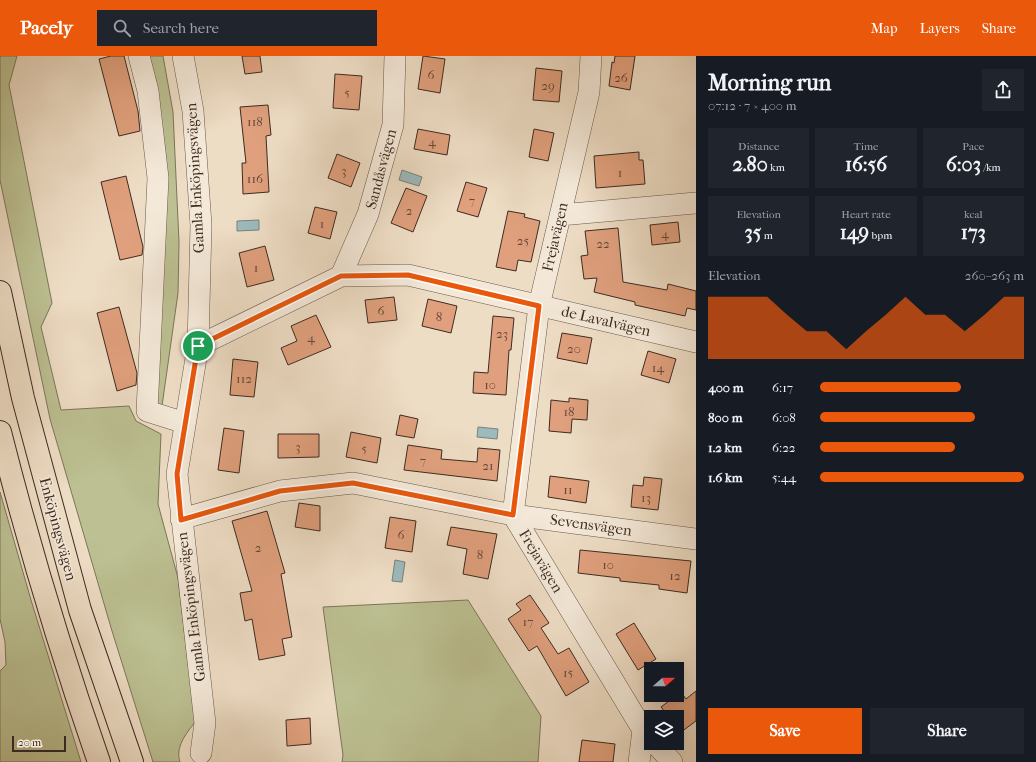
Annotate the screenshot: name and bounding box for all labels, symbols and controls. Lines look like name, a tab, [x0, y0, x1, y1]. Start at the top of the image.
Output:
search box	[97, 10, 377, 46]
text: Pacely	[20, 17, 73, 39]
icon: search	[111, 17, 133, 39]
text: Search here	[143, 19, 219, 37]
text: Map	[871, 20, 898, 37]
text: Layers	[920, 20, 960, 37]
text: Share	[982, 20, 1016, 37]
house number: 6	[427, 67, 435, 82]
button: share	[982, 69, 1024, 111]
house number: 26	[614, 70, 629, 85]
text: Morning run	[708, 70, 831, 96]
house number: 29	[541, 78, 555, 93]
house number: 5	[344, 85, 350, 100]
text: 07:12 · 7 × 400 m	[708, 98, 797, 113]
street label: Gamla Enköpingsvägen	[182, 102, 208, 254]
house number: 118	[247, 114, 263, 129]
street label: Sandåsvägen	[362, 127, 400, 211]
house number: 4	[428, 134, 436, 149]
text: Distance	[738, 140, 779, 153]
text: Time	[853, 140, 878, 153]
text: Pace	[962, 140, 984, 153]
text: 2.80	[732, 153, 768, 176]
text: 16:56	[845, 153, 887, 176]
text: 6:03	[946, 153, 981, 176]
text: km	[768, 161, 785, 174]
text: /km	[981, 161, 1001, 174]
house number: 3	[341, 163, 347, 178]
house number: 1	[618, 165, 622, 180]
house number: 116	[247, 171, 264, 186]
house number: 7	[469, 193, 475, 208]
street label: Frejavägen	[538, 200, 572, 273]
house number: 2	[406, 203, 413, 218]
text: Elevation	[736, 208, 781, 221]
text: Heart rate	[841, 208, 891, 221]
text: kcal	[964, 208, 983, 221]
house number: 1	[320, 216, 324, 231]
text: 35	[744, 221, 761, 244]
text: 149	[840, 221, 869, 244]
text: 173	[961, 221, 986, 244]
house number: 4	[661, 226, 669, 241]
text: m	[761, 229, 773, 242]
text: bpm	[869, 229, 892, 242]
house number: 25	[517, 233, 530, 248]
house number: 22	[596, 236, 610, 251]
house number: 1	[254, 260, 258, 275]
text: Elevation	[708, 268, 761, 283]
text: 260–263 m	[965, 268, 1024, 283]
street label: de Lavalvägen	[560, 302, 653, 340]
house number: 6	[377, 303, 385, 318]
house number: 8	[436, 309, 442, 324]
house number: 23	[496, 326, 508, 341]
pin	[181, 329, 215, 363]
house number: 4	[307, 330, 315, 345]
icon: arrive	[187, 335, 209, 357]
house number: 20	[567, 341, 581, 356]
house number: 14	[652, 360, 664, 375]
house number: 112	[236, 371, 252, 386]
house number: 10	[484, 377, 496, 392]
text: 400 m	[708, 380, 744, 395]
text: 6:17	[772, 380, 793, 395]
house number: 18	[563, 404, 575, 419]
text: 800 m	[708, 410, 742, 425]
text: 6:08	[772, 410, 796, 425]
house number: 3	[295, 439, 301, 454]
text: 1.2 km	[708, 440, 742, 455]
text: 6:22	[772, 440, 796, 455]
house number: 5	[361, 441, 367, 456]
house number: 7	[420, 453, 426, 468]
house number: 21	[482, 458, 494, 473]
text: 1.6 km	[708, 470, 742, 485]
text: 5:44	[772, 470, 796, 485]
street label: Enköpingsvägen	[36, 475, 81, 583]
house number: 11	[563, 482, 573, 497]
house number: 13	[641, 490, 651, 505]
street label: Sevensvägen	[549, 510, 633, 540]
street label: Frejavägen	[515, 526, 567, 596]
house number: 6	[397, 527, 405, 542]
street label: Gamla Enköpingsvägen	[173, 531, 209, 683]
house number: 2	[255, 540, 262, 555]
house number: 8	[477, 547, 483, 562]
house number: 10	[602, 557, 614, 572]
house number: 12	[669, 568, 681, 583]
house number: 17	[523, 614, 533, 629]
north arrow	[644, 662, 684, 702]
map controls	[644, 662, 684, 750]
house number: 15	[563, 665, 573, 680]
button: Save	[708, 708, 862, 754]
button: Share	[870, 708, 1024, 754]
button: layers	[644, 710, 684, 750]
scale bar	[12, 734, 66, 753]
text: 20 m	[18, 736, 41, 749]

